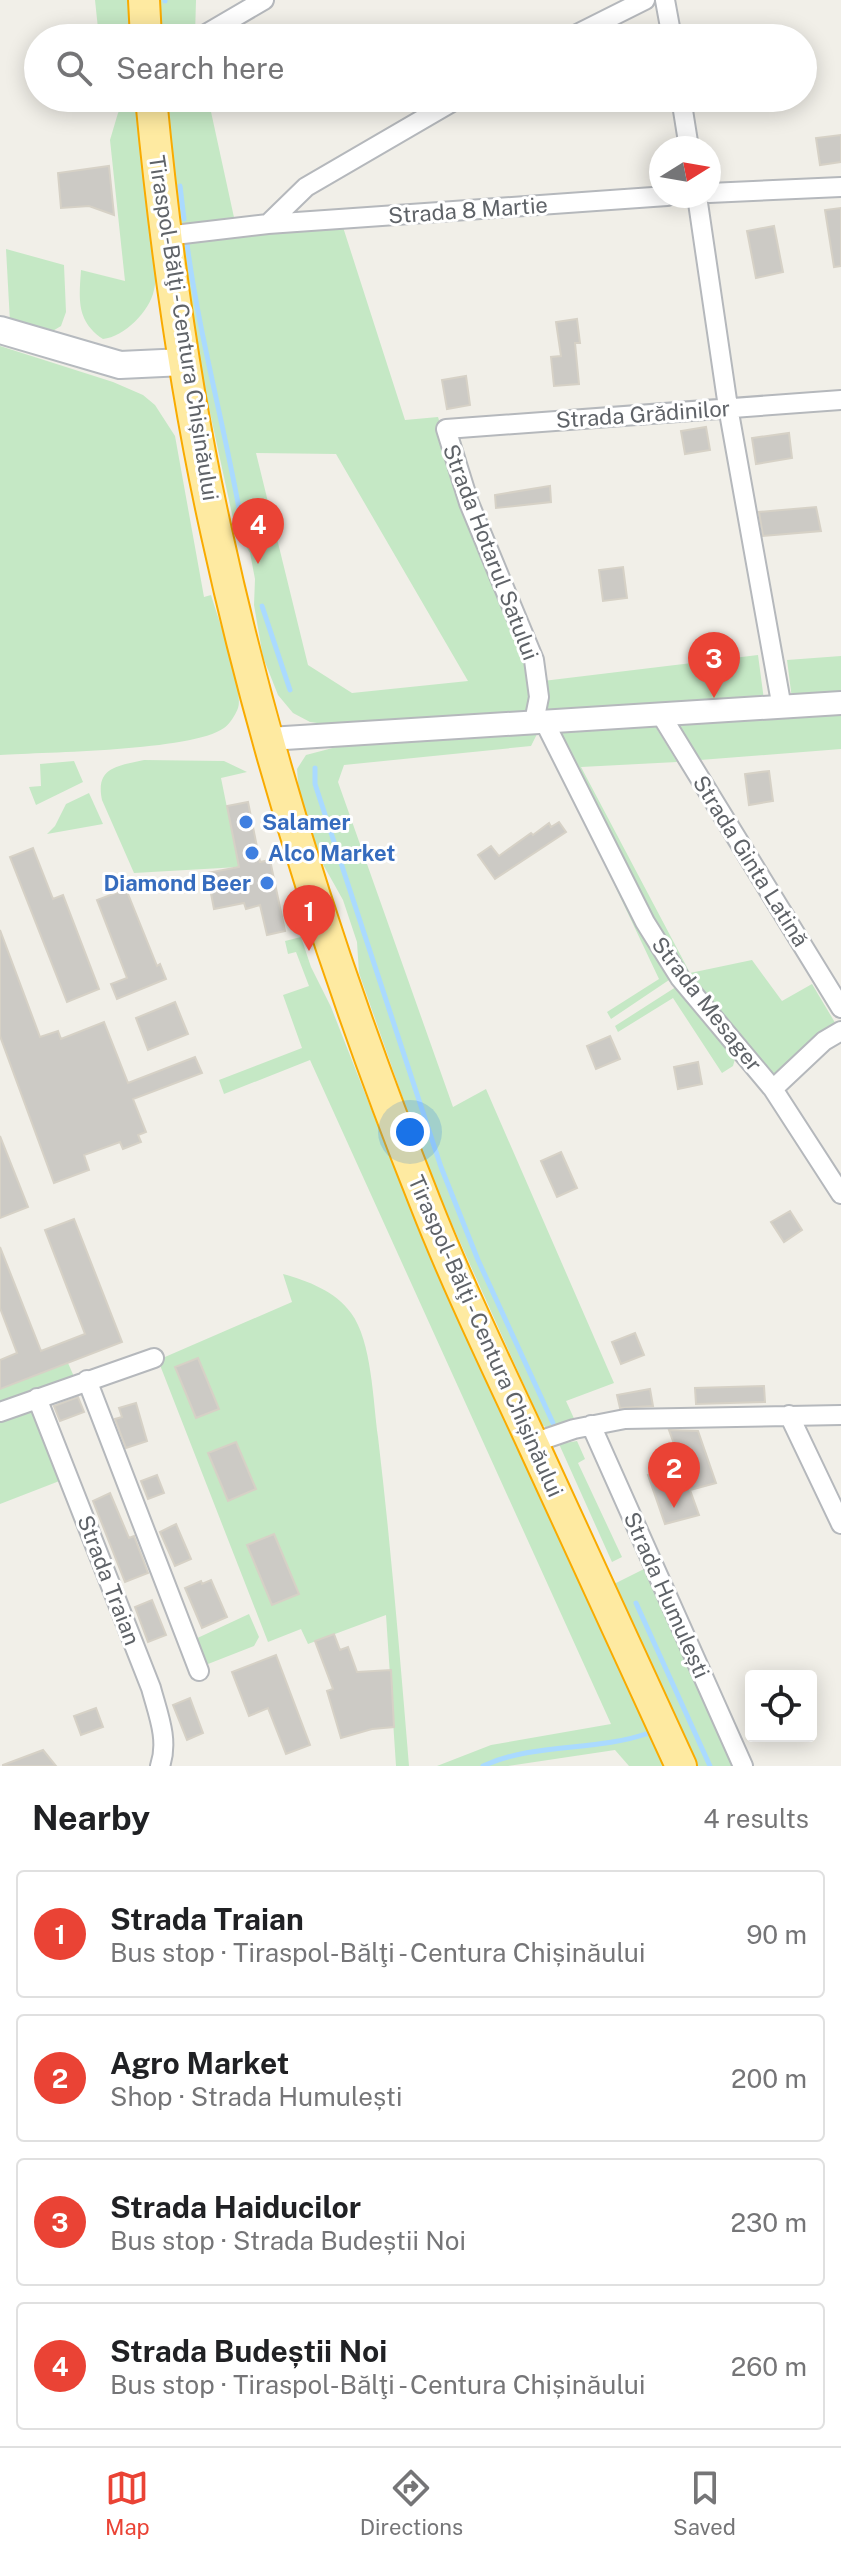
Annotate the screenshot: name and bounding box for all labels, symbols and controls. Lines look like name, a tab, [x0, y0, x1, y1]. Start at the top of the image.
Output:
search box	[24, 24, 817, 112]
icon: search	[52, 46, 96, 90]
text: Search here	[116, 50, 284, 86]
north arrow	[649, 136, 721, 208]
street label: Tiraspol-Bălţi - Centura Chișinăului	[144, 154, 224, 502]
street label: Strada 8 Martie	[387, 191, 549, 229]
street label: Strada Grădinilor	[555, 395, 731, 433]
street label: Strada Hotarul Satului	[438, 440, 544, 664]
pin: 4	[232, 498, 284, 564]
pin: 3	[688, 632, 740, 698]
street label: Strada Ginta Latină	[688, 771, 814, 951]
place label: Salamer	[262, 809, 351, 835]
marker: Salamer	[237, 813, 255, 831]
place label: Alco Market	[268, 840, 395, 866]
marker: Alco Market	[243, 844, 261, 862]
place label: Diamond Beer	[103, 870, 251, 896]
marker: Diamond Beer	[258, 874, 276, 892]
pin: 1	[283, 885, 335, 951]
street label: Strada Mesager	[646, 932, 768, 1076]
your location	[390, 1112, 430, 1152]
street label: Tiraspol-Bălţi - Centura Chișinăului	[403, 1171, 569, 1501]
pin: 2	[648, 1442, 700, 1508]
street label: Strada Humulești	[619, 1508, 715, 1682]
street label: Strada Traian	[72, 1511, 146, 1649]
map controls	[745, 1670, 817, 1742]
button: locate	[745, 1670, 817, 1742]
text: Nearby	[32, 1798, 150, 1838]
text: 4 results	[703, 1803, 809, 1834]
text: Strada Traian	[110, 1901, 304, 1937]
text: 1	[54, 1919, 66, 1950]
text: 90 m	[746, 1919, 807, 1950]
text: Bus stop · Tiraspol-Bălţi - Centura Chișinăului	[110, 1937, 646, 1968]
text: Agro Market	[110, 2045, 289, 2081]
text: 2	[52, 2063, 68, 2094]
text: 200 m	[731, 2063, 807, 2094]
text: Shop · Strada Humulești	[110, 2081, 402, 2112]
text: Strada Haiducilor	[110, 2189, 361, 2225]
text: 3	[51, 2207, 69, 2238]
text: 230 m	[731, 2207, 807, 2238]
text: Bus stop · Strada Budeștii Noi	[110, 2225, 466, 2256]
text: Strada Budeștii Noi	[110, 2333, 387, 2369]
text: 4	[51, 2351, 69, 2382]
text: 260 m	[731, 2351, 807, 2382]
text: Bus stop · Tiraspol-Bălţi - Centura Chișinăului	[110, 2369, 646, 2400]
tab: Map	[105, 2466, 150, 2540]
tab: Directions	[360, 2466, 463, 2540]
tab: Saved	[673, 2466, 736, 2540]

